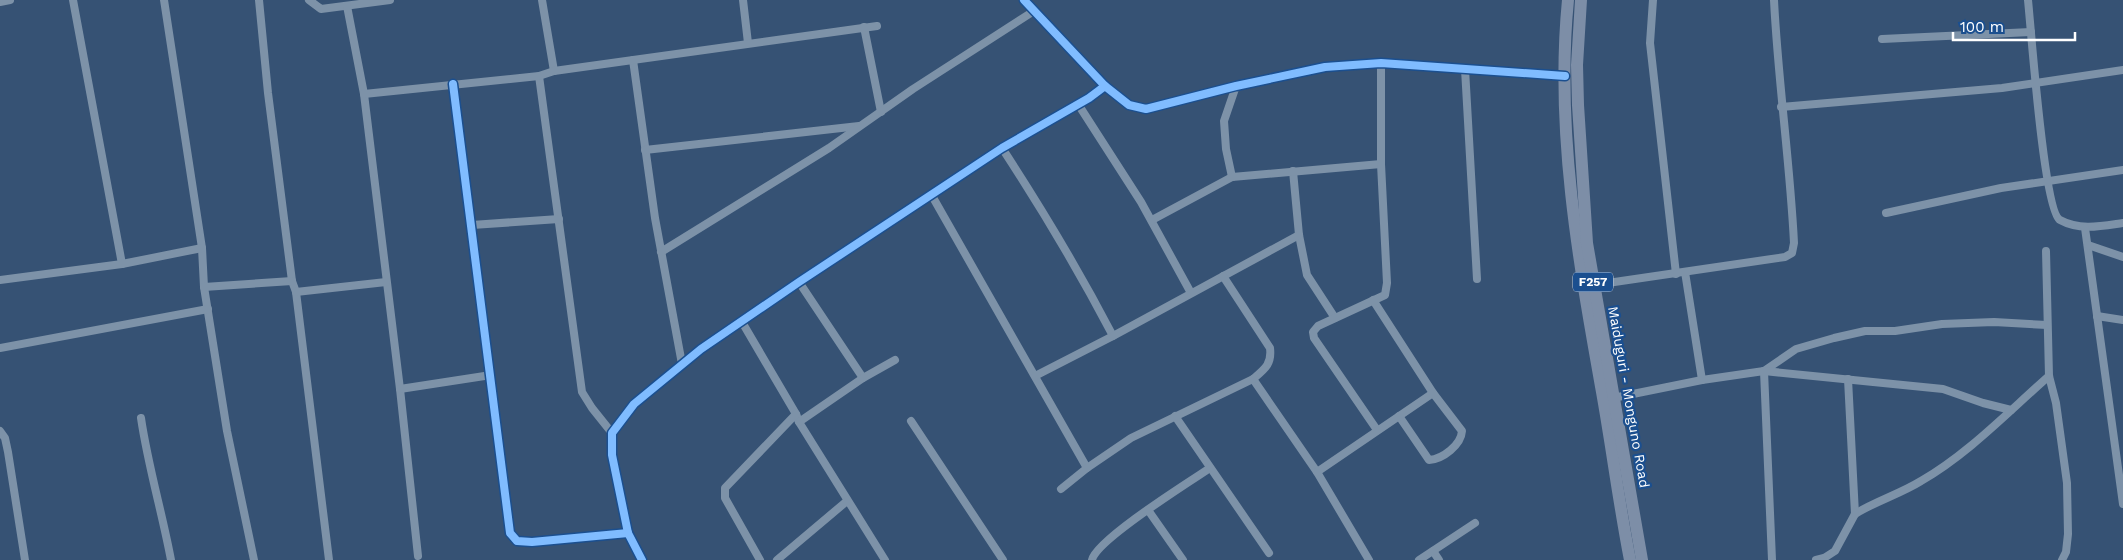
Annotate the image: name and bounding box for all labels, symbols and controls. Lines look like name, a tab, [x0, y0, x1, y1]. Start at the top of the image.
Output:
scale bar	[1953, 10, 2076, 42]
text: 100 m	[1960, 18, 2004, 36]
road number: F257	[1573, 272, 1613, 292]
street label: Maiduguri - Monguno Road	[1605, 305, 1653, 489]

